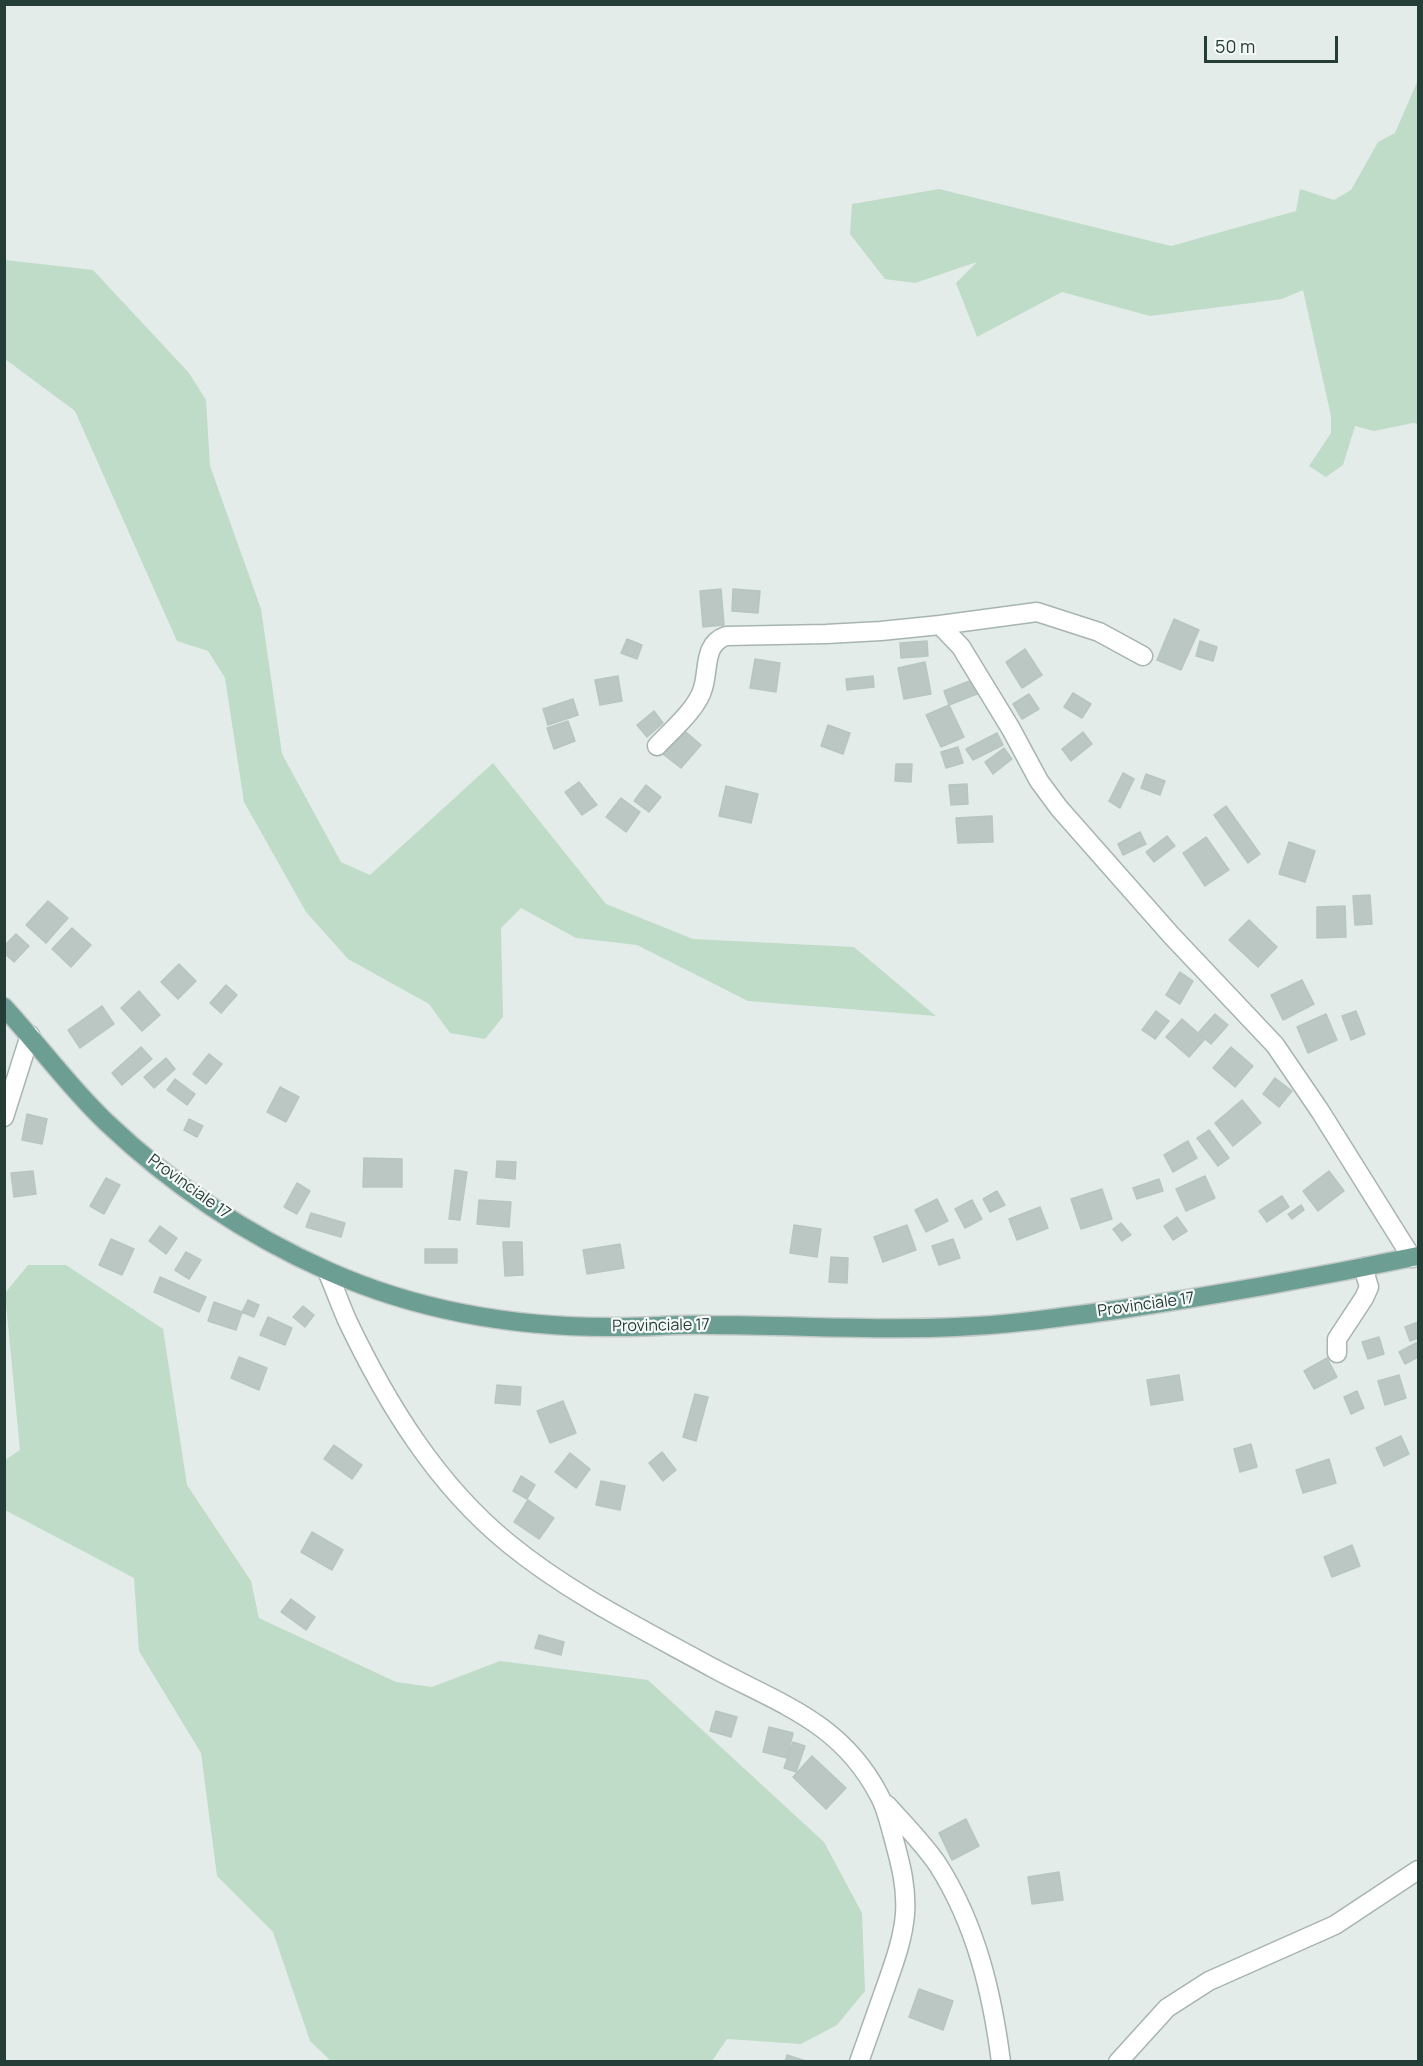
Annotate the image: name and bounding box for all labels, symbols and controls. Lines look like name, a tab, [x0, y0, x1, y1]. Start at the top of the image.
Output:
scale bar	[1207, 24, 1340, 62]
text: 50 m	[1215, 34, 1255, 58]
street label: Provinciale 17	[144, 1151, 234, 1223]
street label: Provinciale 17	[1096, 1289, 1196, 1321]
street label: Provinciale 17	[612, 1316, 710, 1336]

